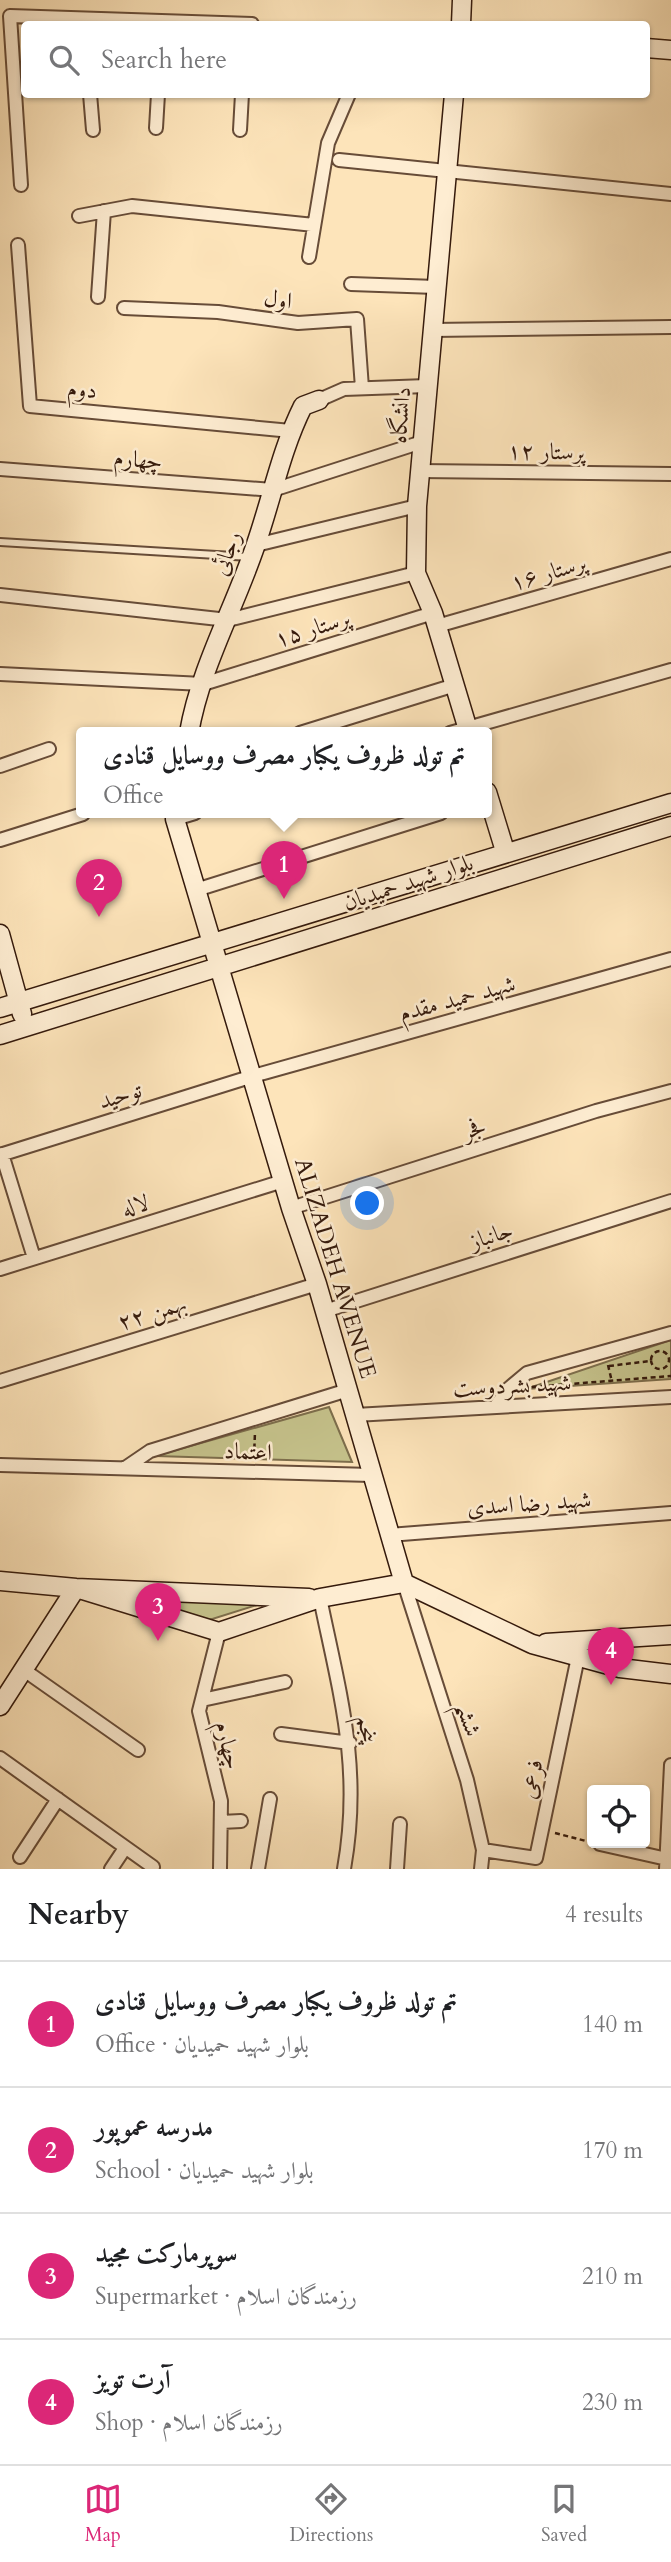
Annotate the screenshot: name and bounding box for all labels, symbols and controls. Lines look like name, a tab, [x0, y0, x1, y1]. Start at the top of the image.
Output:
search box	[21, 21, 650, 98]
icon: search	[45, 41, 83, 79]
text: Search here	[101, 42, 227, 77]
street label: اول	[262, 282, 294, 317]
street label: دوم	[65, 373, 98, 410]
street label: دانشگاه	[383, 385, 418, 445]
street label: پرستار ۱۲	[507, 435, 587, 468]
street label: چهارم	[112, 442, 164, 481]
street label: رجائی	[204, 527, 249, 580]
street label: پرستار ۱۶	[507, 546, 591, 598]
street label: پرستار ۱۵	[271, 602, 355, 655]
popup	[76, 727, 492, 818]
text: تم تولد ظروف یکبار مصرف ووسایل قنادی	[103, 738, 465, 773]
text: Office	[103, 780, 164, 811]
pin: 1	[261, 841, 307, 899]
street label: بلوار شهید حمیدیان	[339, 847, 477, 918]
pin: 2	[76, 859, 122, 917]
street label: شهید حمید مقدم	[395, 968, 520, 1033]
street label: توحید	[95, 1074, 146, 1117]
street label: فجر	[457, 1110, 490, 1147]
street label: ALIZADEH AVENUE	[287, 1154, 384, 1382]
your location	[350, 1186, 384, 1220]
street label: لاله	[118, 1187, 153, 1224]
street label: جانباز	[464, 1214, 517, 1258]
street label: ۲۲ بهمن	[114, 1287, 190, 1338]
street label: شهید بشردوست	[452, 1367, 572, 1404]
street label: اعتماد	[224, 1435, 272, 1468]
street label: شهید رضا اسدی	[466, 1484, 592, 1523]
pin: 3	[135, 1583, 181, 1641]
pin: 4	[588, 1627, 634, 1685]
street label: ششم	[442, 1698, 489, 1743]
street label: پنجم	[344, 1713, 385, 1748]
street label: چهارم	[204, 1718, 249, 1774]
street label: فرعی	[512, 1757, 551, 1802]
map controls	[587, 1785, 650, 1848]
button: locate	[587, 1785, 650, 1848]
text: Nearby	[28, 1894, 129, 1935]
text: 4 results	[565, 1899, 643, 1930]
text: تم تولد ظروف یکبار مصرف ووسایل قنادی	[95, 1984, 457, 2019]
text: 1	[45, 2009, 57, 2040]
text: 140 m	[582, 2009, 643, 2040]
text: Office · بلوار شهید حمیدیان	[95, 2029, 309, 2060]
text: مدرسه عموپور	[95, 2110, 213, 2145]
text: 2	[45, 2135, 57, 2166]
text: 170 m	[582, 2135, 643, 2166]
text: School · بلوار شهید حمیدیان	[95, 2155, 314, 2186]
text: سوپرمارکت مجید	[95, 2236, 238, 2271]
text: 3	[45, 2261, 57, 2292]
text: 210 m	[582, 2261, 643, 2292]
text: Supermarket · رزمندگان اسلام	[95, 2281, 357, 2312]
text: آرت تویز	[95, 2362, 171, 2397]
text: 4	[45, 2387, 57, 2418]
text: 230 m	[582, 2387, 643, 2418]
text: Shop · رزمندگان اسلام	[95, 2407, 283, 2438]
tab: Map	[84, 2480, 122, 2548]
tab: Directions	[290, 2480, 373, 2548]
tab: Saved	[541, 2480, 587, 2548]

